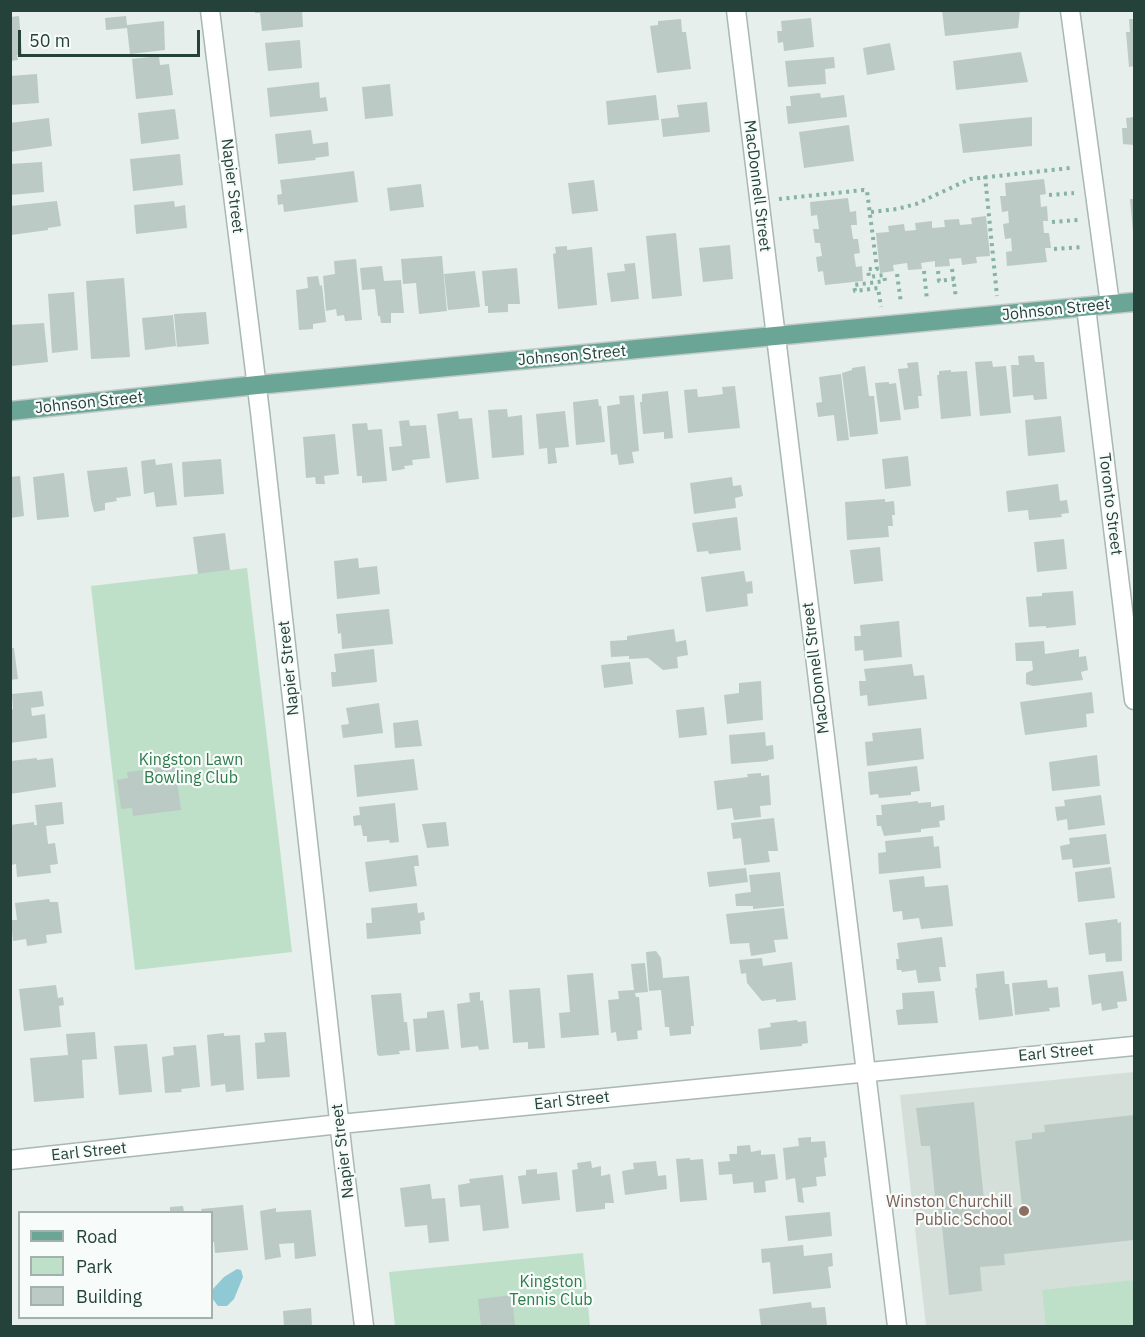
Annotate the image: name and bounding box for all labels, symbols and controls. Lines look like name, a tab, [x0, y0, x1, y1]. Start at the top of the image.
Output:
scale bar	[21, 18, 202, 56]
text: 50 m	[29, 29, 71, 52]
street label: MacDonnell Street	[739, 119, 775, 253]
street label: Napier Street	[217, 137, 247, 235]
street label: Johnson Street	[1001, 295, 1111, 325]
street label: Johnson Street	[517, 342, 627, 370]
street label: Johnson Street	[34, 388, 144, 418]
street label: Toronto Street	[1094, 452, 1126, 556]
street label: MacDonnell Street	[798, 601, 834, 735]
street label: Napier Street	[274, 620, 304, 716]
park label: Kingston Lawn Bowling Club	[139, 750, 243, 788]
street label: Earl Street	[1017, 1040, 1095, 1066]
street label: Earl Street	[533, 1087, 611, 1115]
street label: Napier Street	[328, 1102, 358, 1200]
street label: Earl Street	[50, 1138, 128, 1166]
place label: Winston Churchill Public School	[886, 1192, 1012, 1230]
marker: Winston Churchill Public School	[1017, 1204, 1031, 1218]
legend	[18, 1211, 213, 1319]
text: Road	[76, 1225, 117, 1248]
text: Park	[76, 1255, 112, 1278]
park label: Kingston Tennis Club	[509, 1272, 593, 1310]
text: Building	[76, 1285, 142, 1308]

